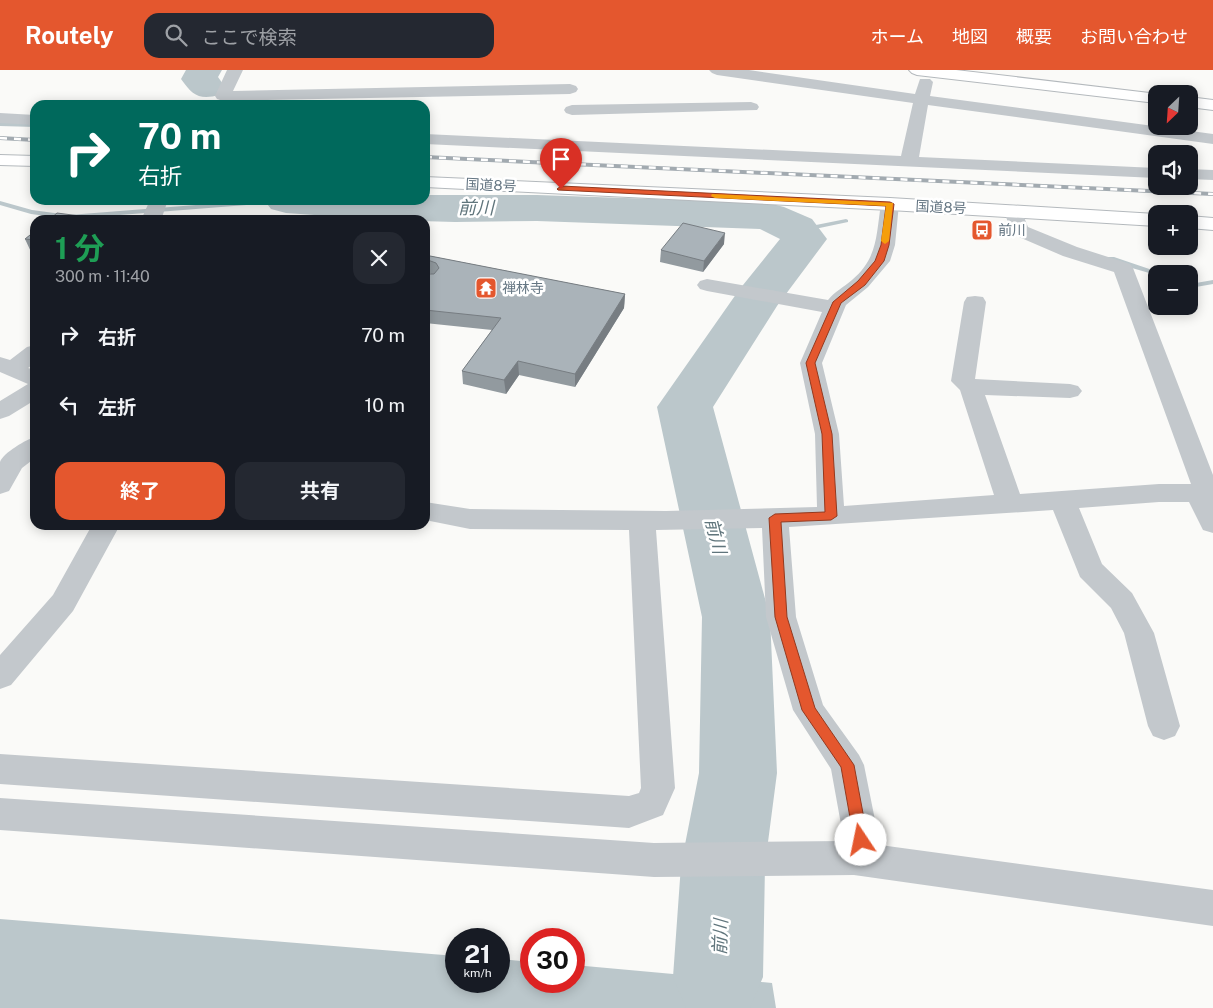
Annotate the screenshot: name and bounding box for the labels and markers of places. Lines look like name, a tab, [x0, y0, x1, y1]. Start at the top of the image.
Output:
pin	[540, 138, 582, 189]
bus stop icon: 前川	[970, 218, 994, 242]
place label: 前川	[998, 222, 1026, 238]
temple icon: 禅林寺	[474, 276, 498, 300]
place label: 禅林寺	[502, 280, 544, 296]

